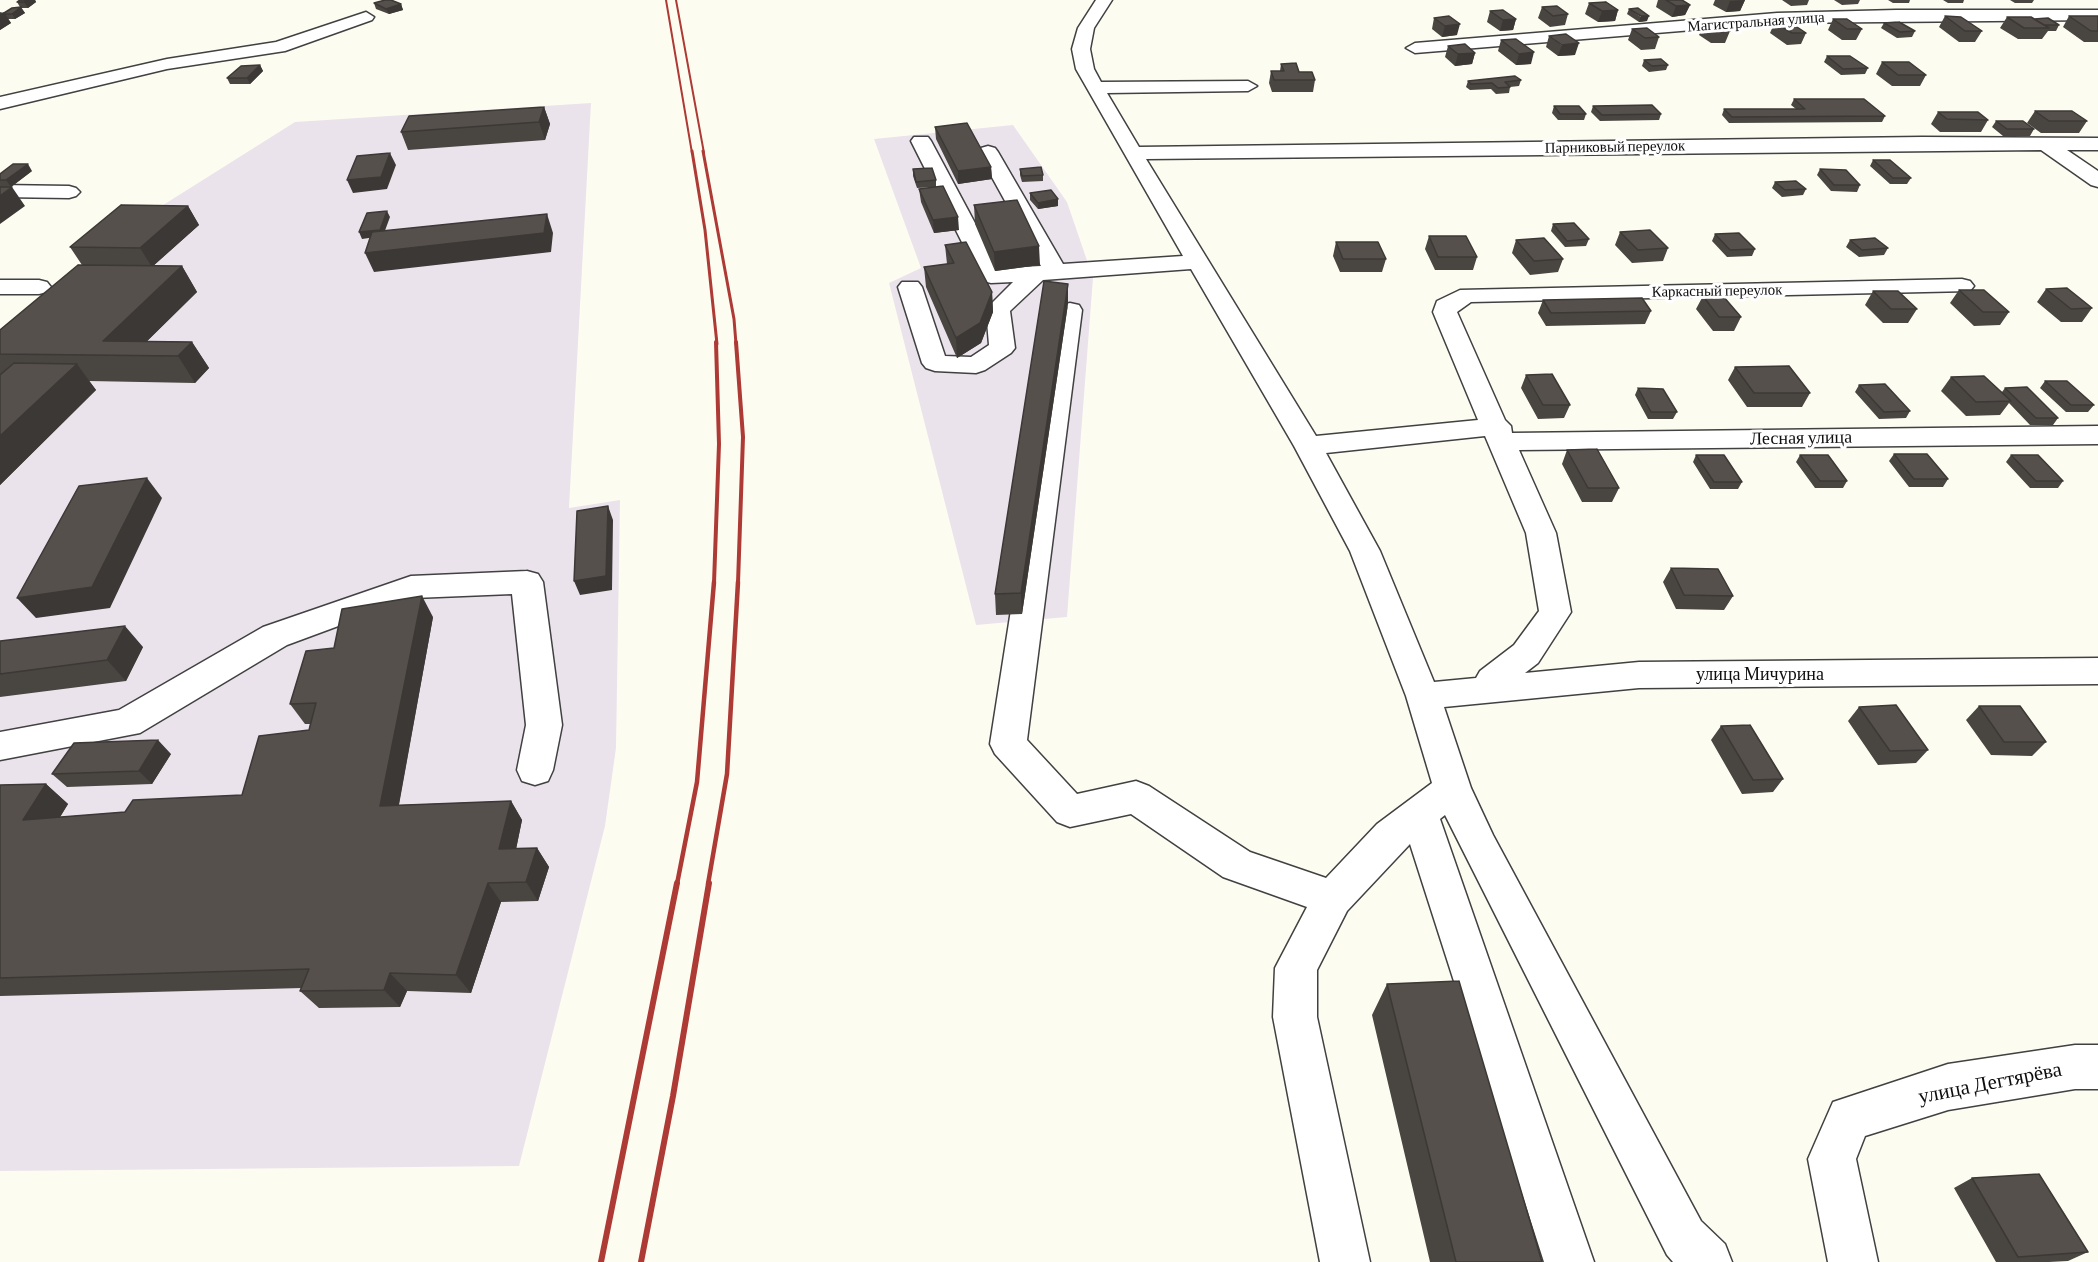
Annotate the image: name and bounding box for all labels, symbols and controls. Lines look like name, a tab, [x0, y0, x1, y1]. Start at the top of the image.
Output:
street label: Магистральная улица	[1687, 8, 1825, 36]
street label: Парниковый переулок	[1545, 137, 1685, 157]
street label: Каркасный переулок	[1651, 281, 1783, 301]
street label: Лесная улица	[1750, 426, 1852, 450]
street label: улица Мичурина	[1696, 663, 1824, 685]
street label: улица Дегтярёва	[1916, 1057, 2064, 1109]

